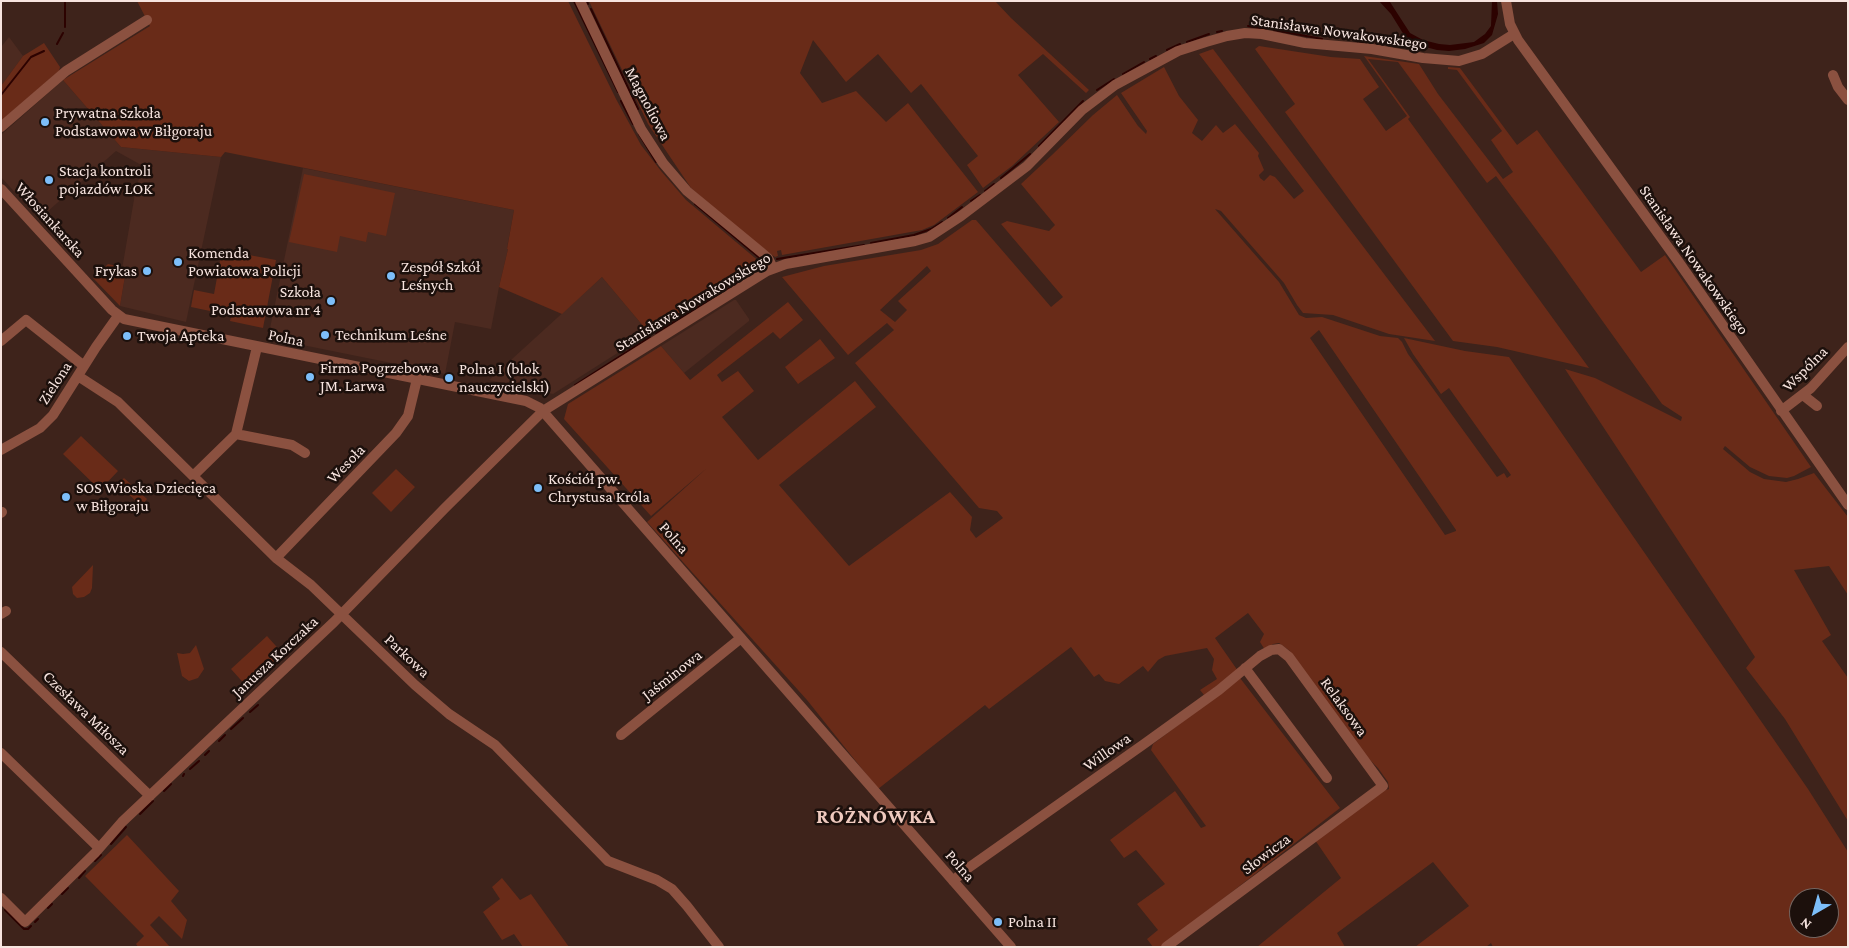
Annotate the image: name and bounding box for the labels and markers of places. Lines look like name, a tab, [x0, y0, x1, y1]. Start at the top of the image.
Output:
place label: Prywatna Szkoła Podstawowa w Biłgoraju	[55, 103, 212, 141]
marker: Prywatna Szkoła Podstawowa w Biłgoraju	[39, 116, 51, 128]
place label: Stacja kontroli pojazdów LOK	[59, 161, 152, 199]
marker: Stacja kontroli pojazdów LOK	[43, 174, 55, 186]
place label: Komenda Powiatowa Policji	[188, 243, 301, 281]
marker: Komenda Powiatowa Policji	[172, 256, 184, 268]
place label: Zespół Szkół Leśnych	[401, 257, 480, 295]
place label: Frykas	[95, 261, 137, 281]
marker: Frykas	[141, 265, 153, 277]
marker: Zespół Szkół Leśnych	[385, 270, 397, 282]
place label: Szkoła Podstawowa nr 4	[211, 282, 321, 320]
marker: Szkoła Podstawowa nr 4	[325, 295, 337, 307]
place label: Technikum Leśne	[335, 325, 447, 345]
place label: Twoja Apteka	[137, 326, 224, 346]
marker: Technikum Leśne	[319, 329, 331, 341]
marker: Twoja Apteka	[121, 330, 133, 342]
place label: Firma Pogrzebowa JM. Larwa	[320, 358, 439, 396]
place label: Polna I (blok nauczycielski)	[459, 359, 550, 397]
marker: Firma Pogrzebowa JM. Larwa	[304, 371, 316, 383]
marker: Polna I (blok nauczycielski)	[443, 372, 455, 384]
place label: Kościół pw. Chrystusa Króla	[548, 469, 650, 507]
place label: SOS Wioska Dziecięca w Biłgoraju	[76, 478, 216, 516]
marker: Kościół pw. Chrystusa Króla	[532, 482, 544, 494]
marker: SOS Wioska Dziecięca w Biłgoraju	[60, 491, 72, 503]
place label: Polna II	[1008, 912, 1057, 932]
marker: Polna II	[992, 916, 1004, 928]

